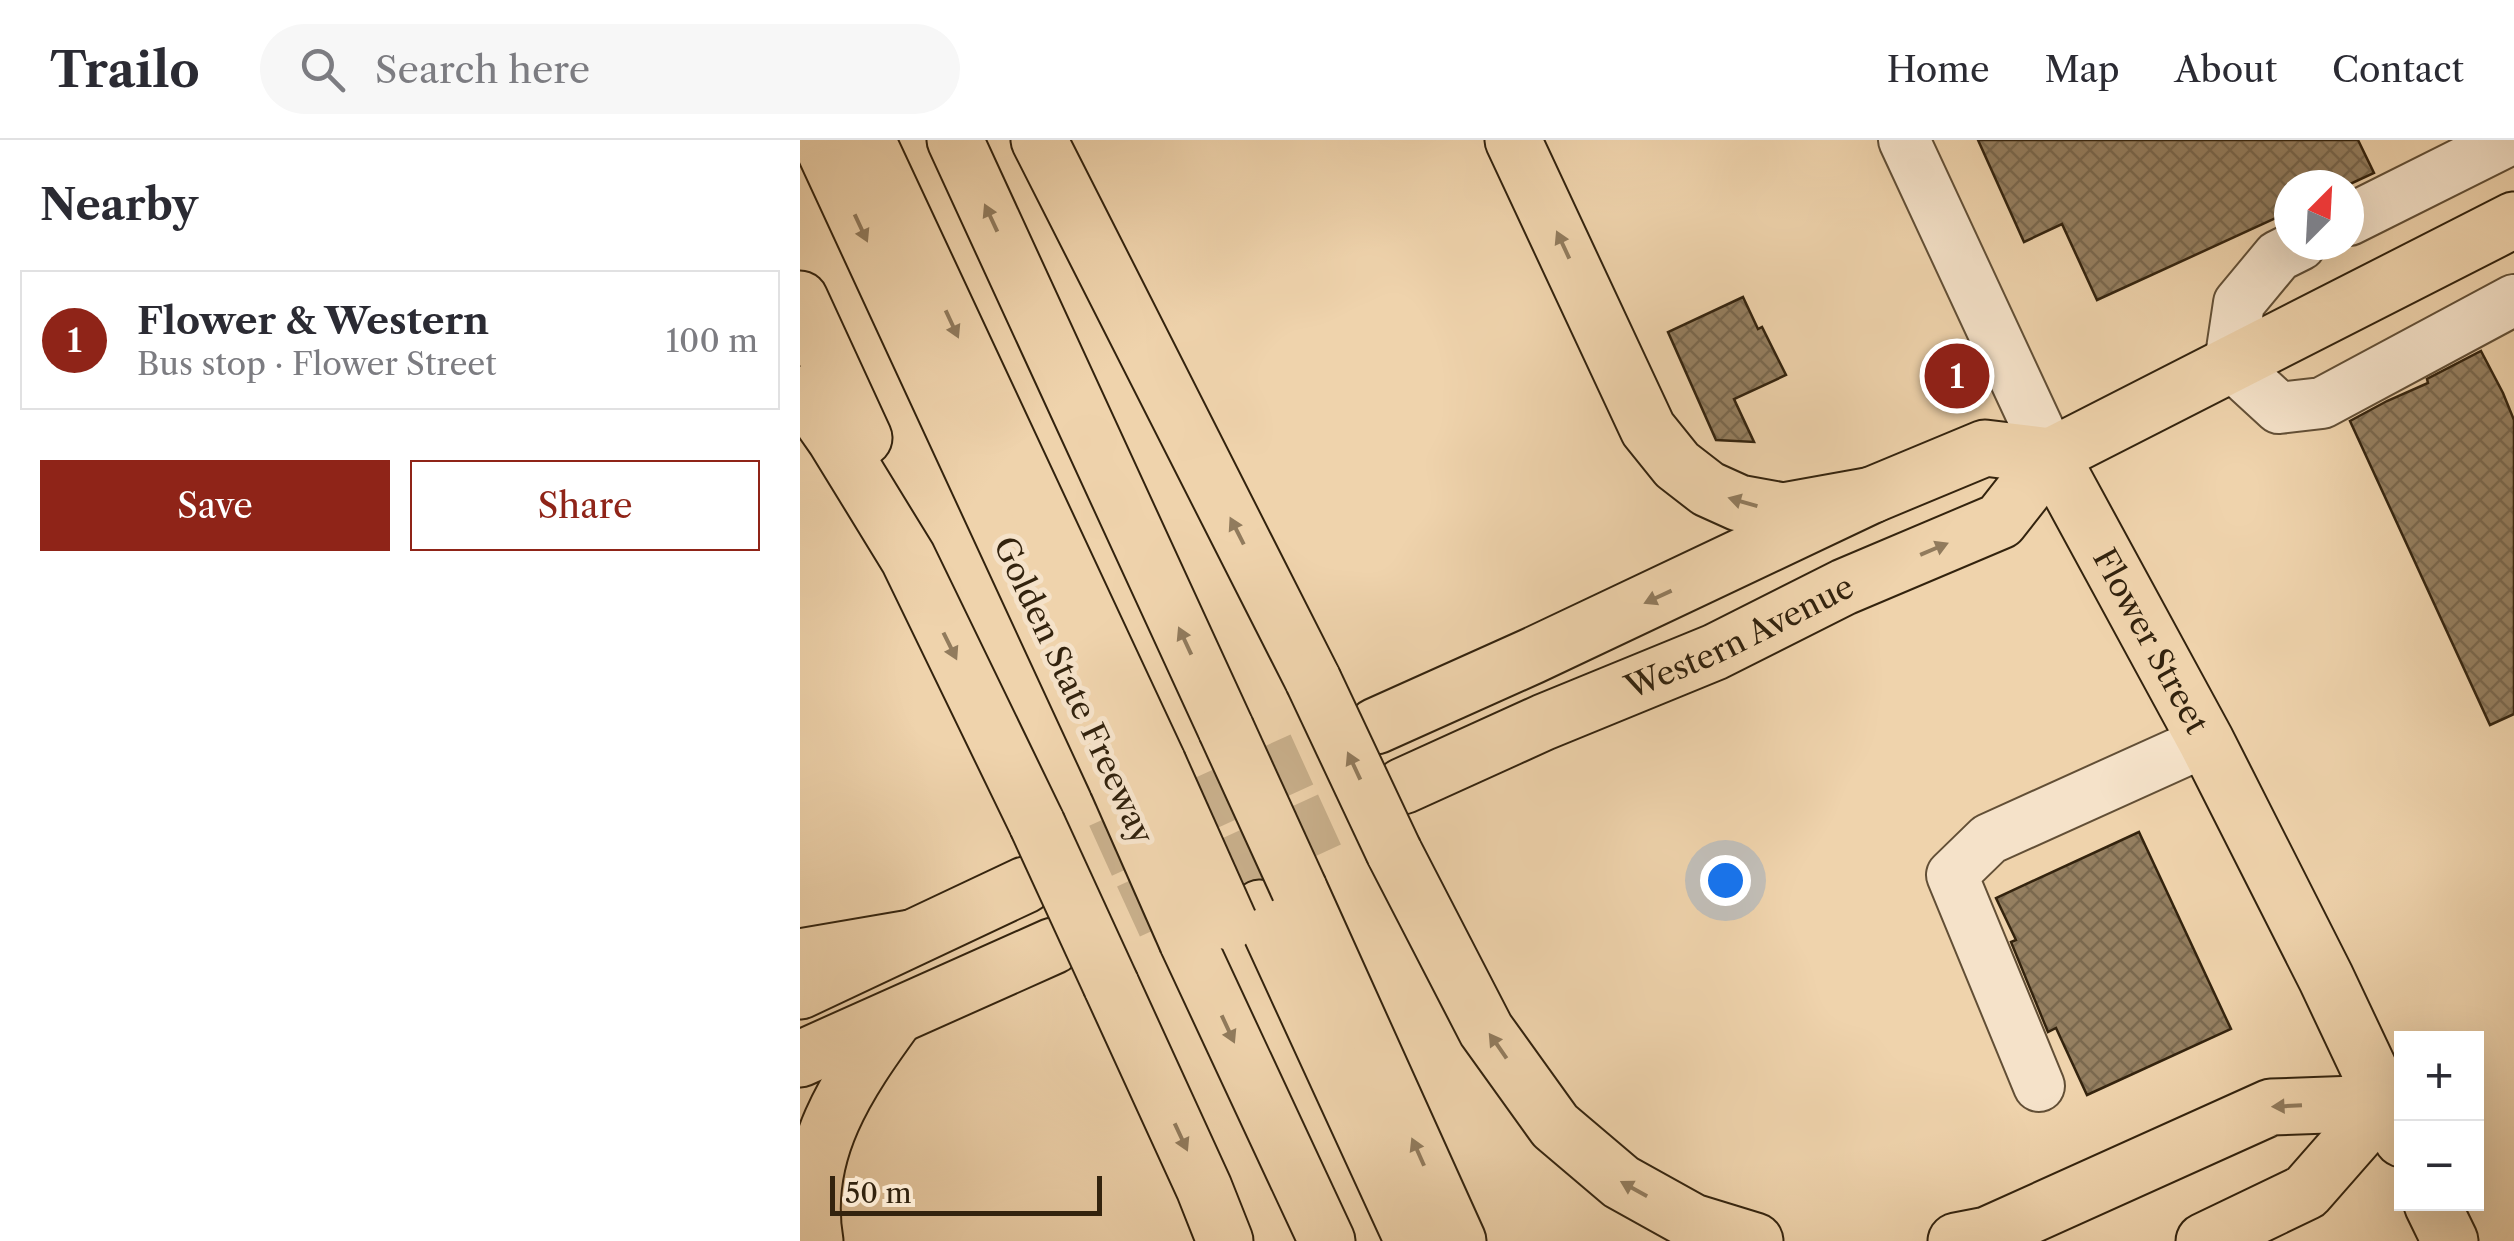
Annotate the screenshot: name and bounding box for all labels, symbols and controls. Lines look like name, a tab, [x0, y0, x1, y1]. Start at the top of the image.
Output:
search box	[260, 24, 960, 114]
text: Trailo	[50, 40, 200, 99]
icon: search	[295, 42, 350, 97]
text: Search here	[375, 46, 590, 93]
text: Home	[1887, 48, 1989, 91]
text: Map	[2044, 48, 2120, 91]
text: About	[2175, 48, 2277, 91]
text: Contact	[2332, 48, 2464, 91]
north arrow	[2274, 170, 2364, 260]
text: Nearby	[40, 179, 198, 231]
one-way arrow	[982, 203, 999, 232]
one-way arrow	[853, 214, 869, 243]
one-way arrow	[1555, 230, 1571, 260]
text: Flower & Western	[137, 297, 489, 344]
one-way arrow	[943, 310, 960, 339]
text: 1	[67, 321, 82, 360]
text: 100 m	[666, 321, 758, 360]
pin: 1	[1924, 338, 1990, 414]
text: Bus stop · Flower Street	[137, 344, 497, 383]
button: Save	[40, 460, 390, 551]
button: Share	[410, 460, 760, 551]
one-way arrow	[1727, 494, 1757, 509]
one-way arrow	[1229, 517, 1246, 546]
street label: Golden State Freeway	[986, 530, 1163, 851]
one-way arrow	[1919, 541, 1949, 557]
street label: Flower Street	[2085, 541, 2218, 740]
street label: Western Avenue	[1618, 566, 1860, 707]
one-way arrow	[1643, 588, 1672, 605]
one-way arrow	[1177, 626, 1194, 655]
one-way arrow	[942, 632, 959, 661]
one-way arrow	[1345, 751, 1362, 780]
your location	[1700, 855, 1751, 906]
one-way arrow	[1220, 1015, 1237, 1044]
map controls	[2394, 1031, 2484, 1211]
button: +	[2394, 1031, 2484, 1121]
one-way arrow	[1489, 1033, 1508, 1060]
one-way arrow	[2270, 1098, 2302, 1114]
button: −	[2394, 1121, 2484, 1211]
one-way arrow	[1173, 1123, 1189, 1152]
one-way arrow	[1410, 1137, 1426, 1167]
scale bar	[830, 1171, 1102, 1216]
text: 50 m	[845, 1176, 912, 1210]
one-way arrow	[1620, 1181, 1648, 1199]

